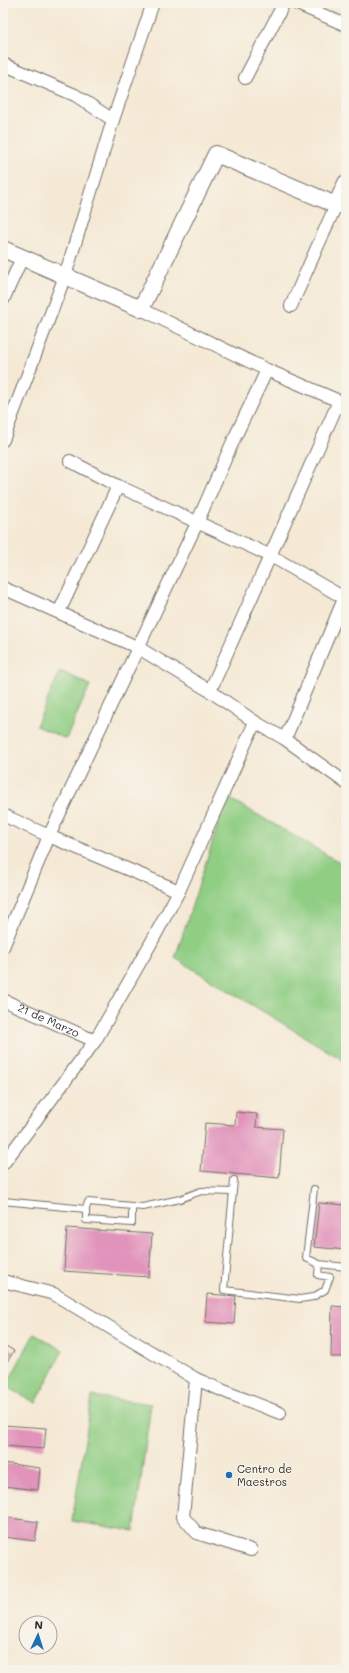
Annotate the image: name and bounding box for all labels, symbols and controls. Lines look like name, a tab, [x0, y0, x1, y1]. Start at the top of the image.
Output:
street label: 21 de Marzo	[16, 1000, 82, 1040]
place label: Centro de Maestros	[237, 1461, 292, 1489]
marker: Centro de Maestros	[224, 1470, 234, 1480]
north arrow	[18, 1615, 58, 1655]
text: N	[34, 1617, 43, 1632]

